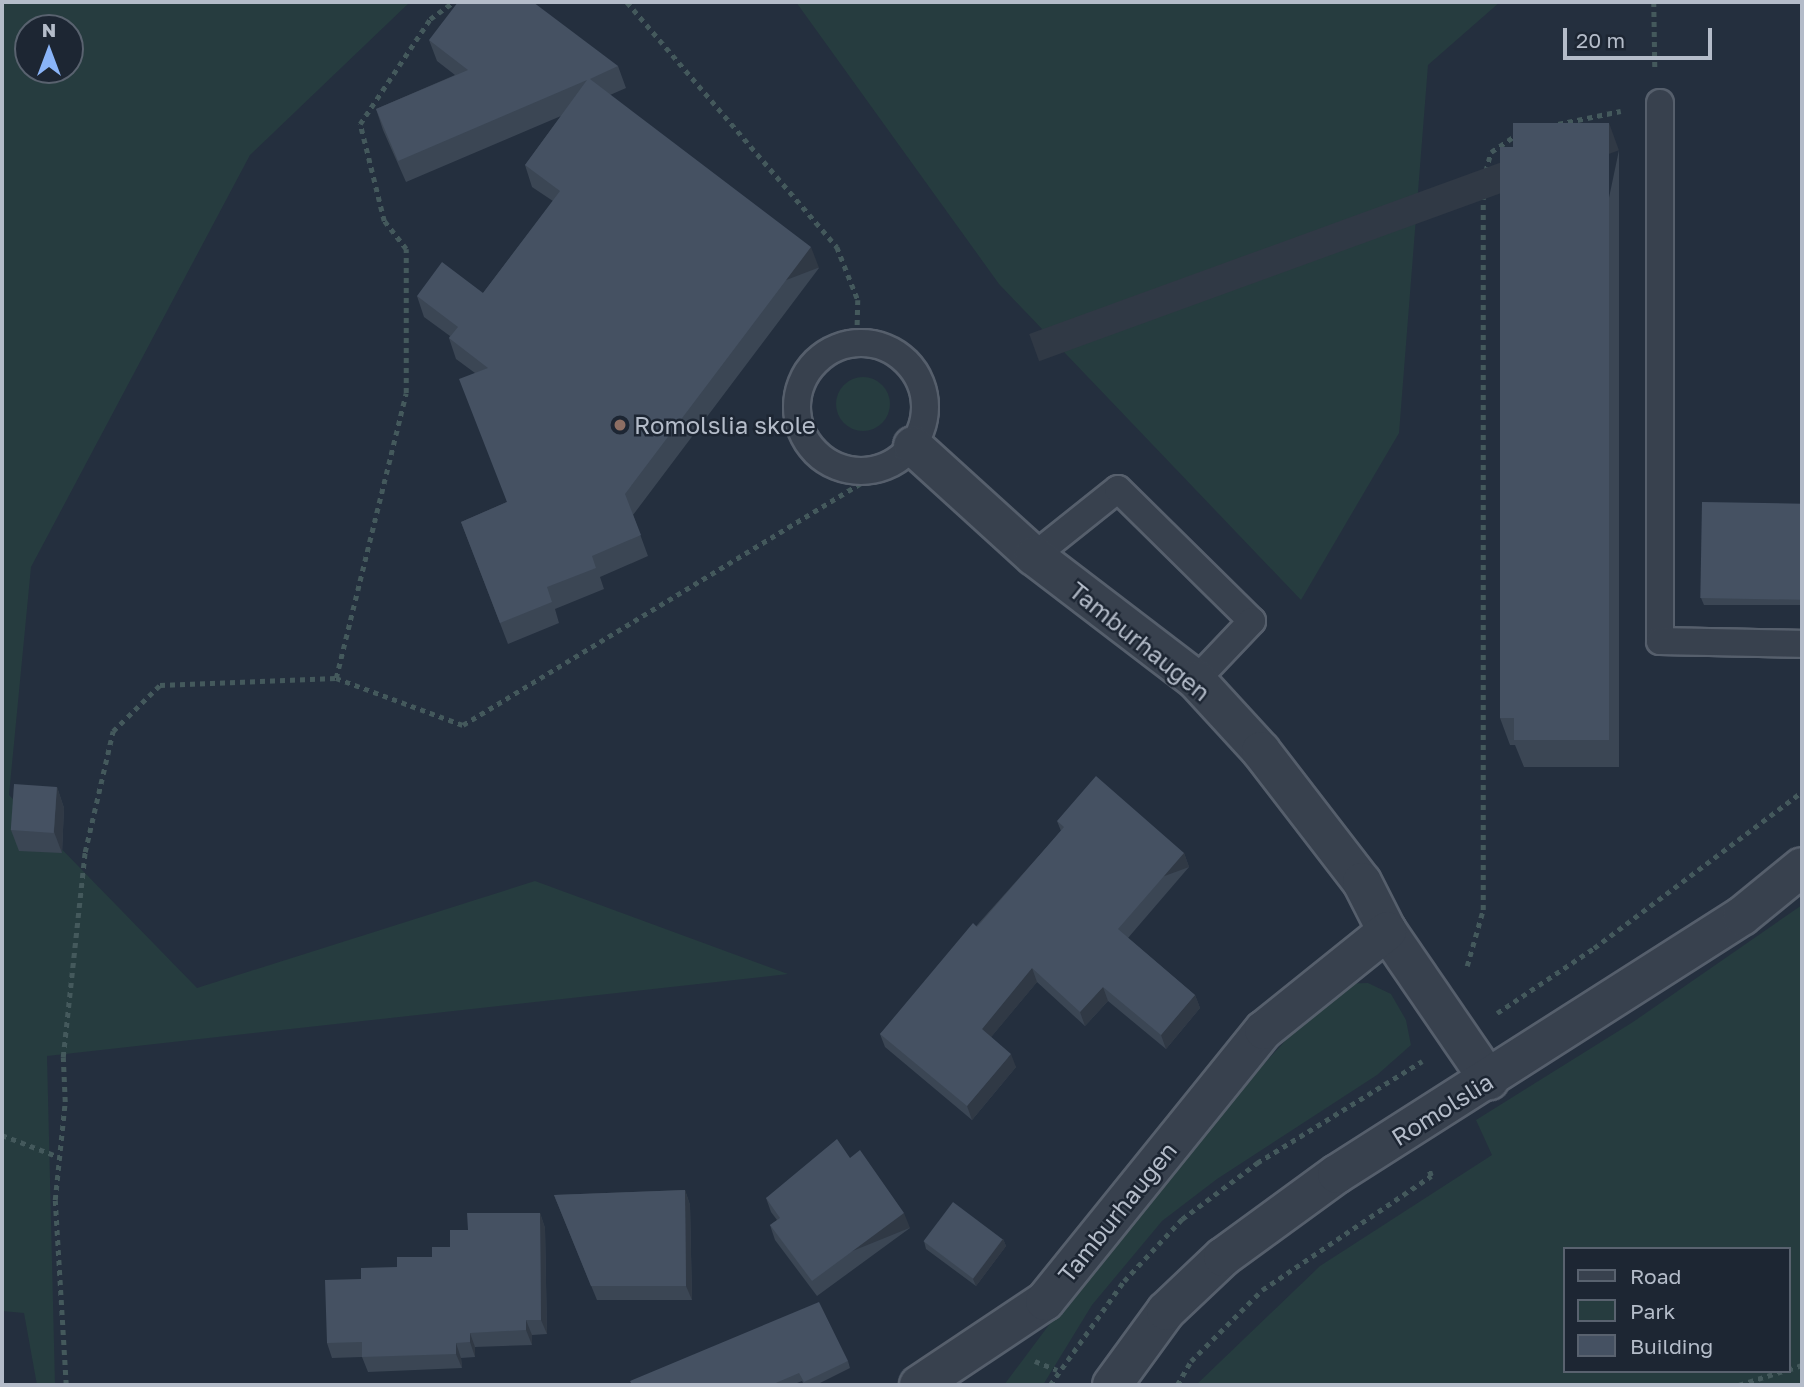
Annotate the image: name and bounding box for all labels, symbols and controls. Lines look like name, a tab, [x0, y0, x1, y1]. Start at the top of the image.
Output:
north arrow	[14, 14, 84, 84]
scale bar	[1566, 14, 1715, 58]
text: N	[42, 18, 56, 41]
text: 20 m	[1576, 27, 1625, 53]
place label: Romolslia skole	[634, 411, 816, 439]
marker: Romolslia skole	[612, 417, 628, 433]
street label: Tamburhaugen	[1064, 576, 1216, 706]
street label: Romolslia	[1386, 1067, 1498, 1151]
street label: Tamburhaugen	[1052, 1136, 1182, 1288]
legend	[1562, 1247, 1790, 1373]
text: Road	[1630, 1263, 1681, 1289]
text: Park	[1630, 1298, 1675, 1324]
text: Building	[1630, 1333, 1713, 1359]

